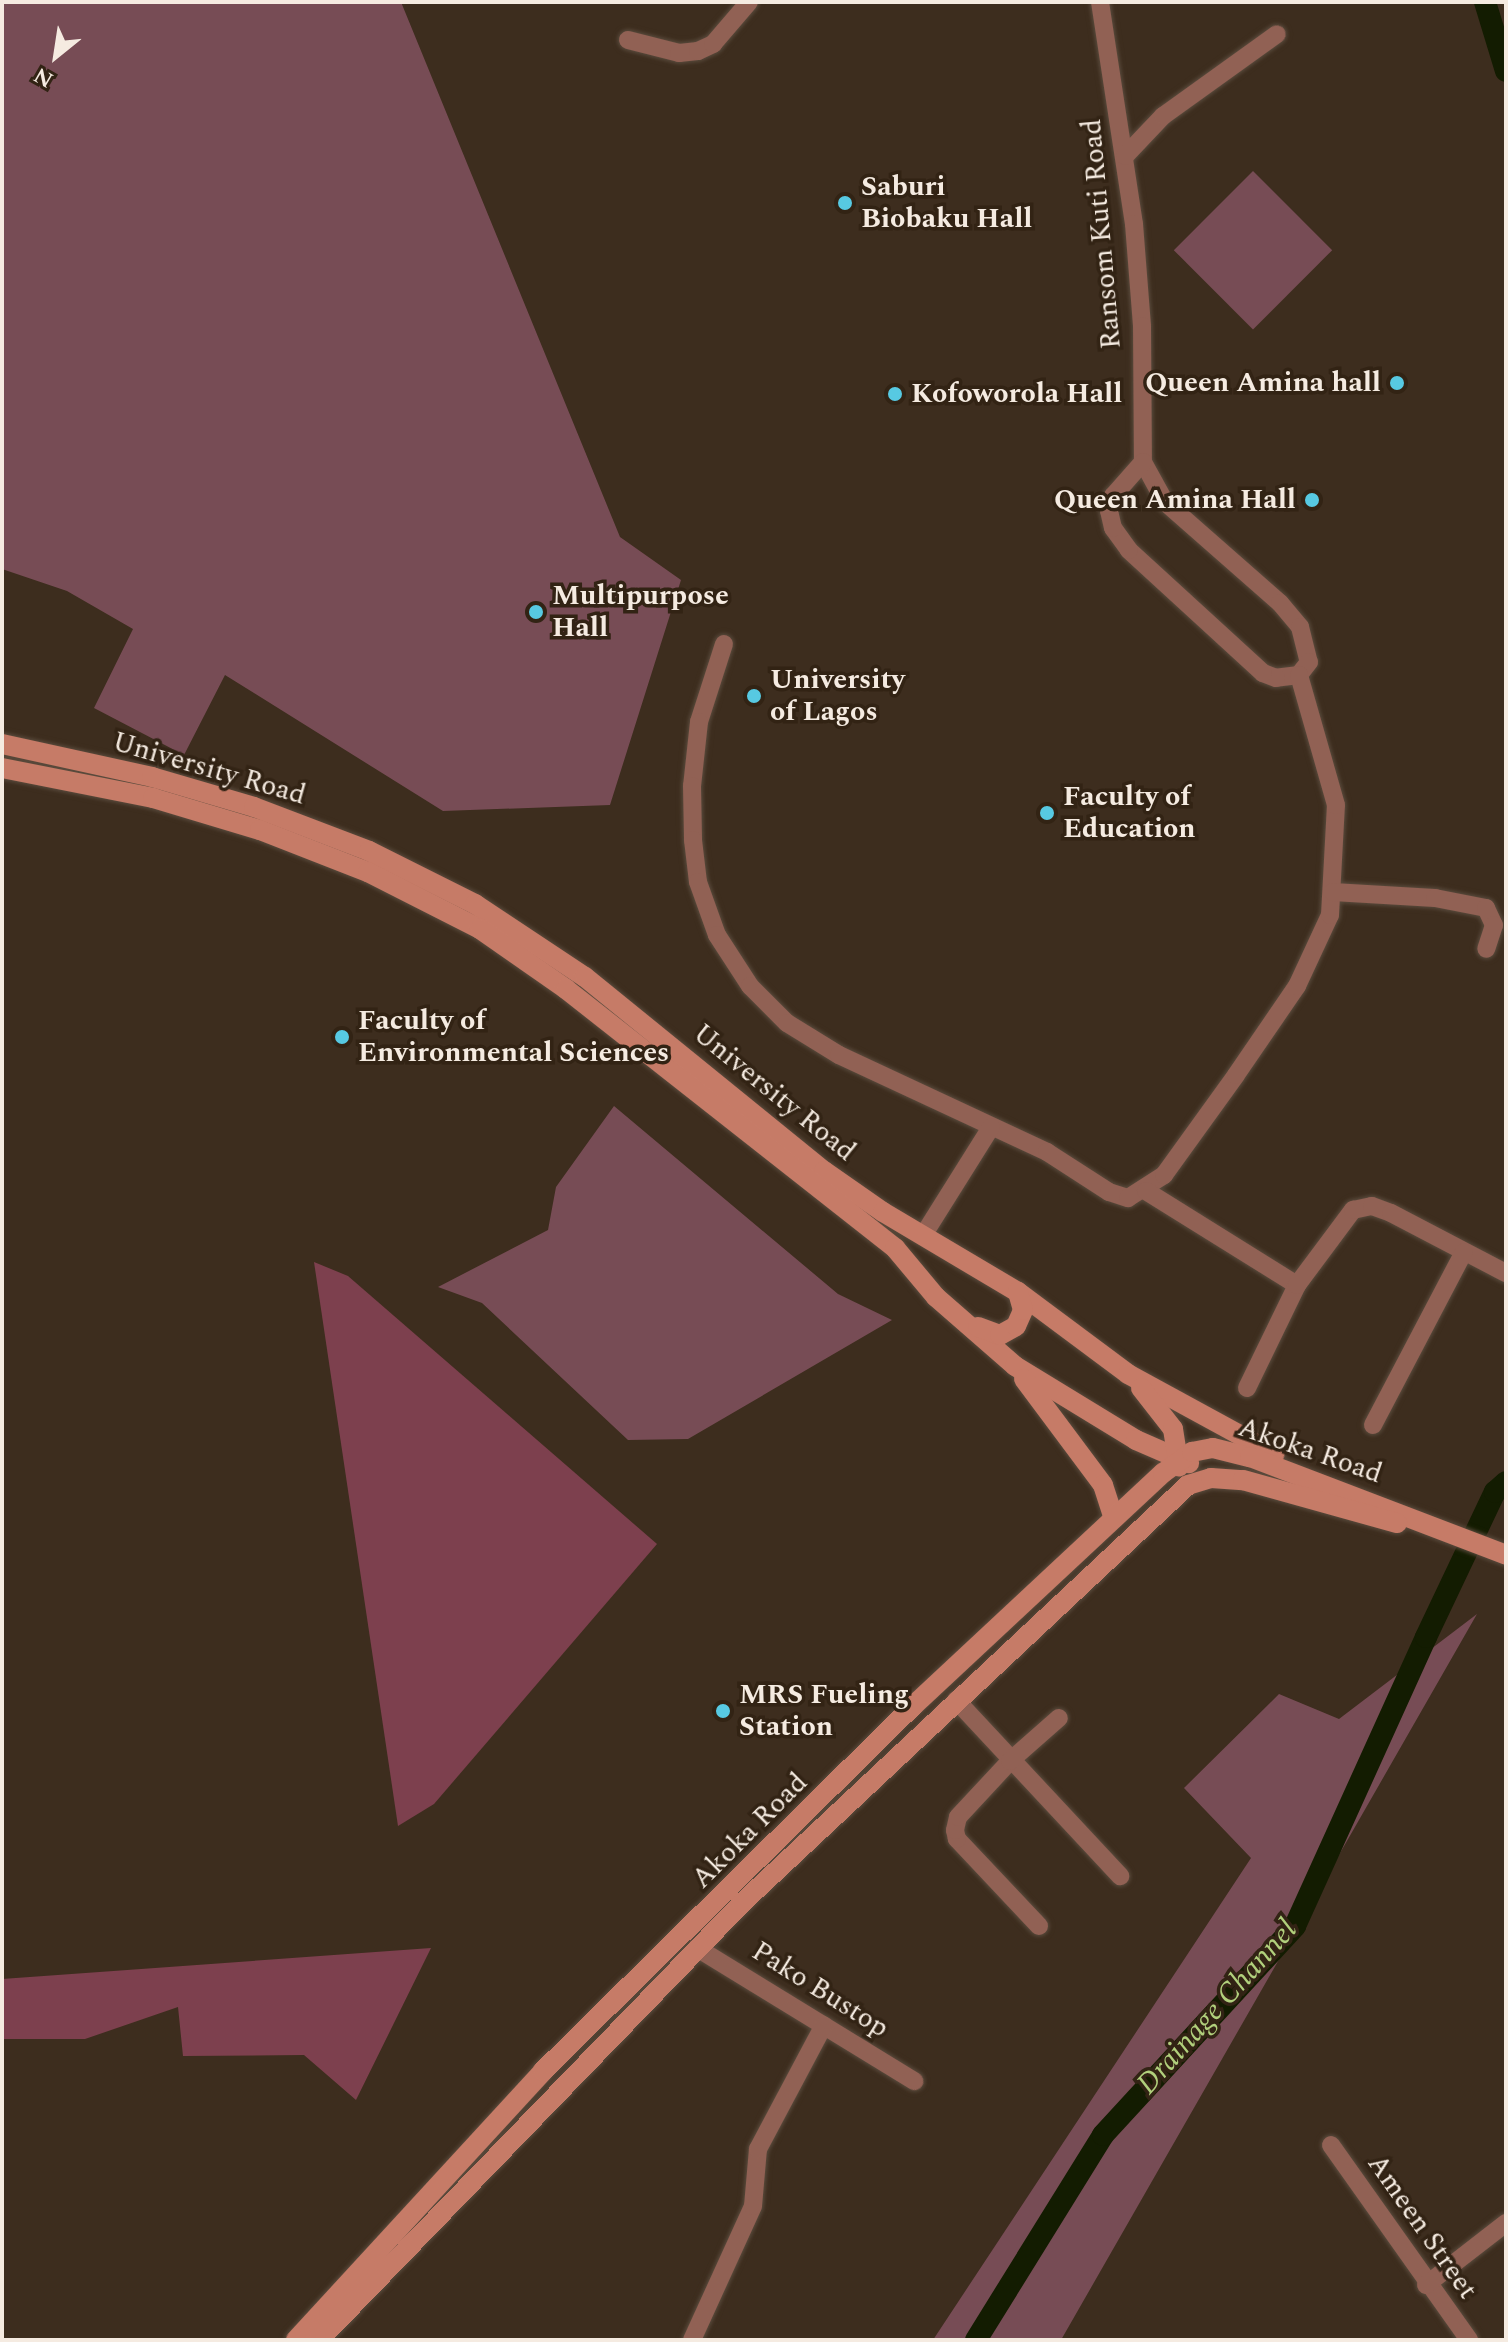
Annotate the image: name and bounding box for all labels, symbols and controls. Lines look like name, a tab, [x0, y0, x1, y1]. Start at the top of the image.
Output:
north arrow	[16, 16, 96, 96]
text: N	[28, 58, 60, 96]
street label: Ransom Kuti Road	[1075, 118, 1129, 350]
place label: Saburi Biobaku Hall	[861, 170, 1032, 236]
marker: Saburi Biobaku Hall	[836, 194, 854, 212]
place label: Queen Amina hall	[1145, 366, 1381, 400]
marker: Queen Amina hall	[1388, 374, 1406, 392]
place label: Kofoworola Hall	[911, 377, 1122, 411]
marker: Kofoworola Hall	[886, 385, 904, 403]
place label: Queen Amina Hall	[1054, 483, 1296, 517]
marker: Queen Amina Hall	[1303, 491, 1321, 509]
place label: Multipurpose Hall	[552, 579, 729, 645]
marker: Multipurpose Hall	[527, 603, 545, 621]
place label: University of Lagos	[770, 663, 905, 729]
marker: University of Lagos	[745, 687, 763, 705]
street label: University Road	[109, 725, 309, 813]
place label: Faculty of Education	[1063, 780, 1196, 846]
marker: Faculty of Education	[1038, 804, 1056, 822]
place label: Faculty of Environmental Sciences	[358, 1004, 669, 1070]
street label: University Road	[686, 1017, 862, 1169]
marker: Faculty of Environmental Sciences	[333, 1028, 351, 1046]
street label: Akoka Road	[1234, 1411, 1386, 1491]
place label: MRS Fueling Station	[739, 1678, 909, 1744]
marker: MRS Fueling Station	[714, 1702, 732, 1720]
street label: Akoka Road	[685, 1766, 815, 1896]
water label: Drainage Channel	[1129, 1912, 1305, 2102]
street label: Pako Bustop	[745, 1935, 895, 2045]
street label: Ameen Street	[1360, 2148, 1484, 2306]

